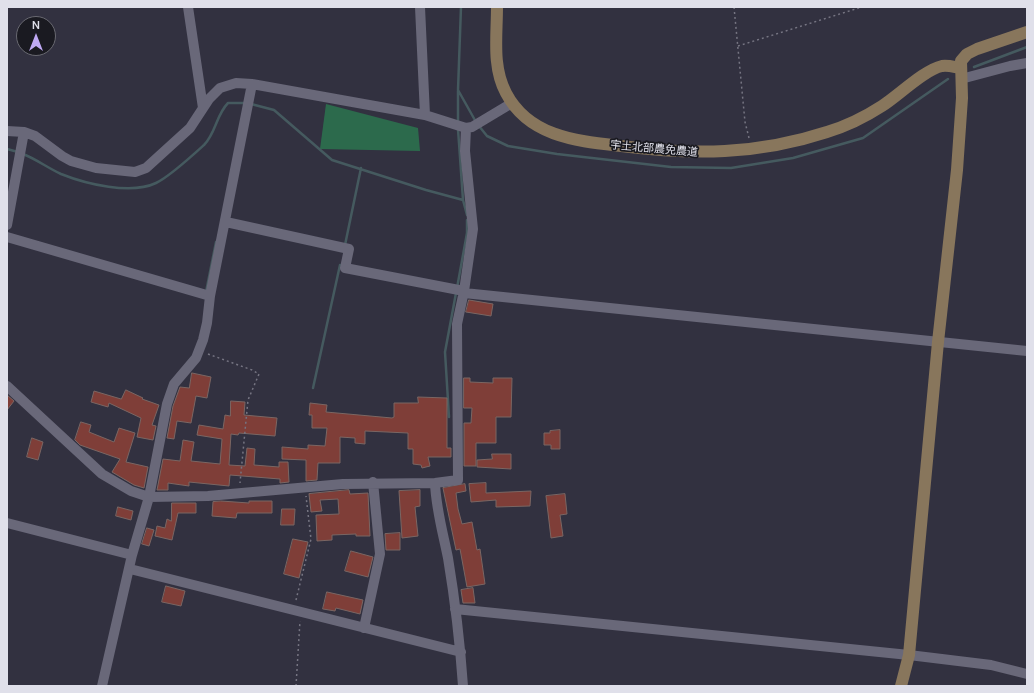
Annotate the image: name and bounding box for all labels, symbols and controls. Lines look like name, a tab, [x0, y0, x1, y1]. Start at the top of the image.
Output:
north arrow	[16, 16, 56, 56]
text: N	[32, 17, 40, 32]
street label: 宇土北部農免農道	[610, 139, 698, 159]

